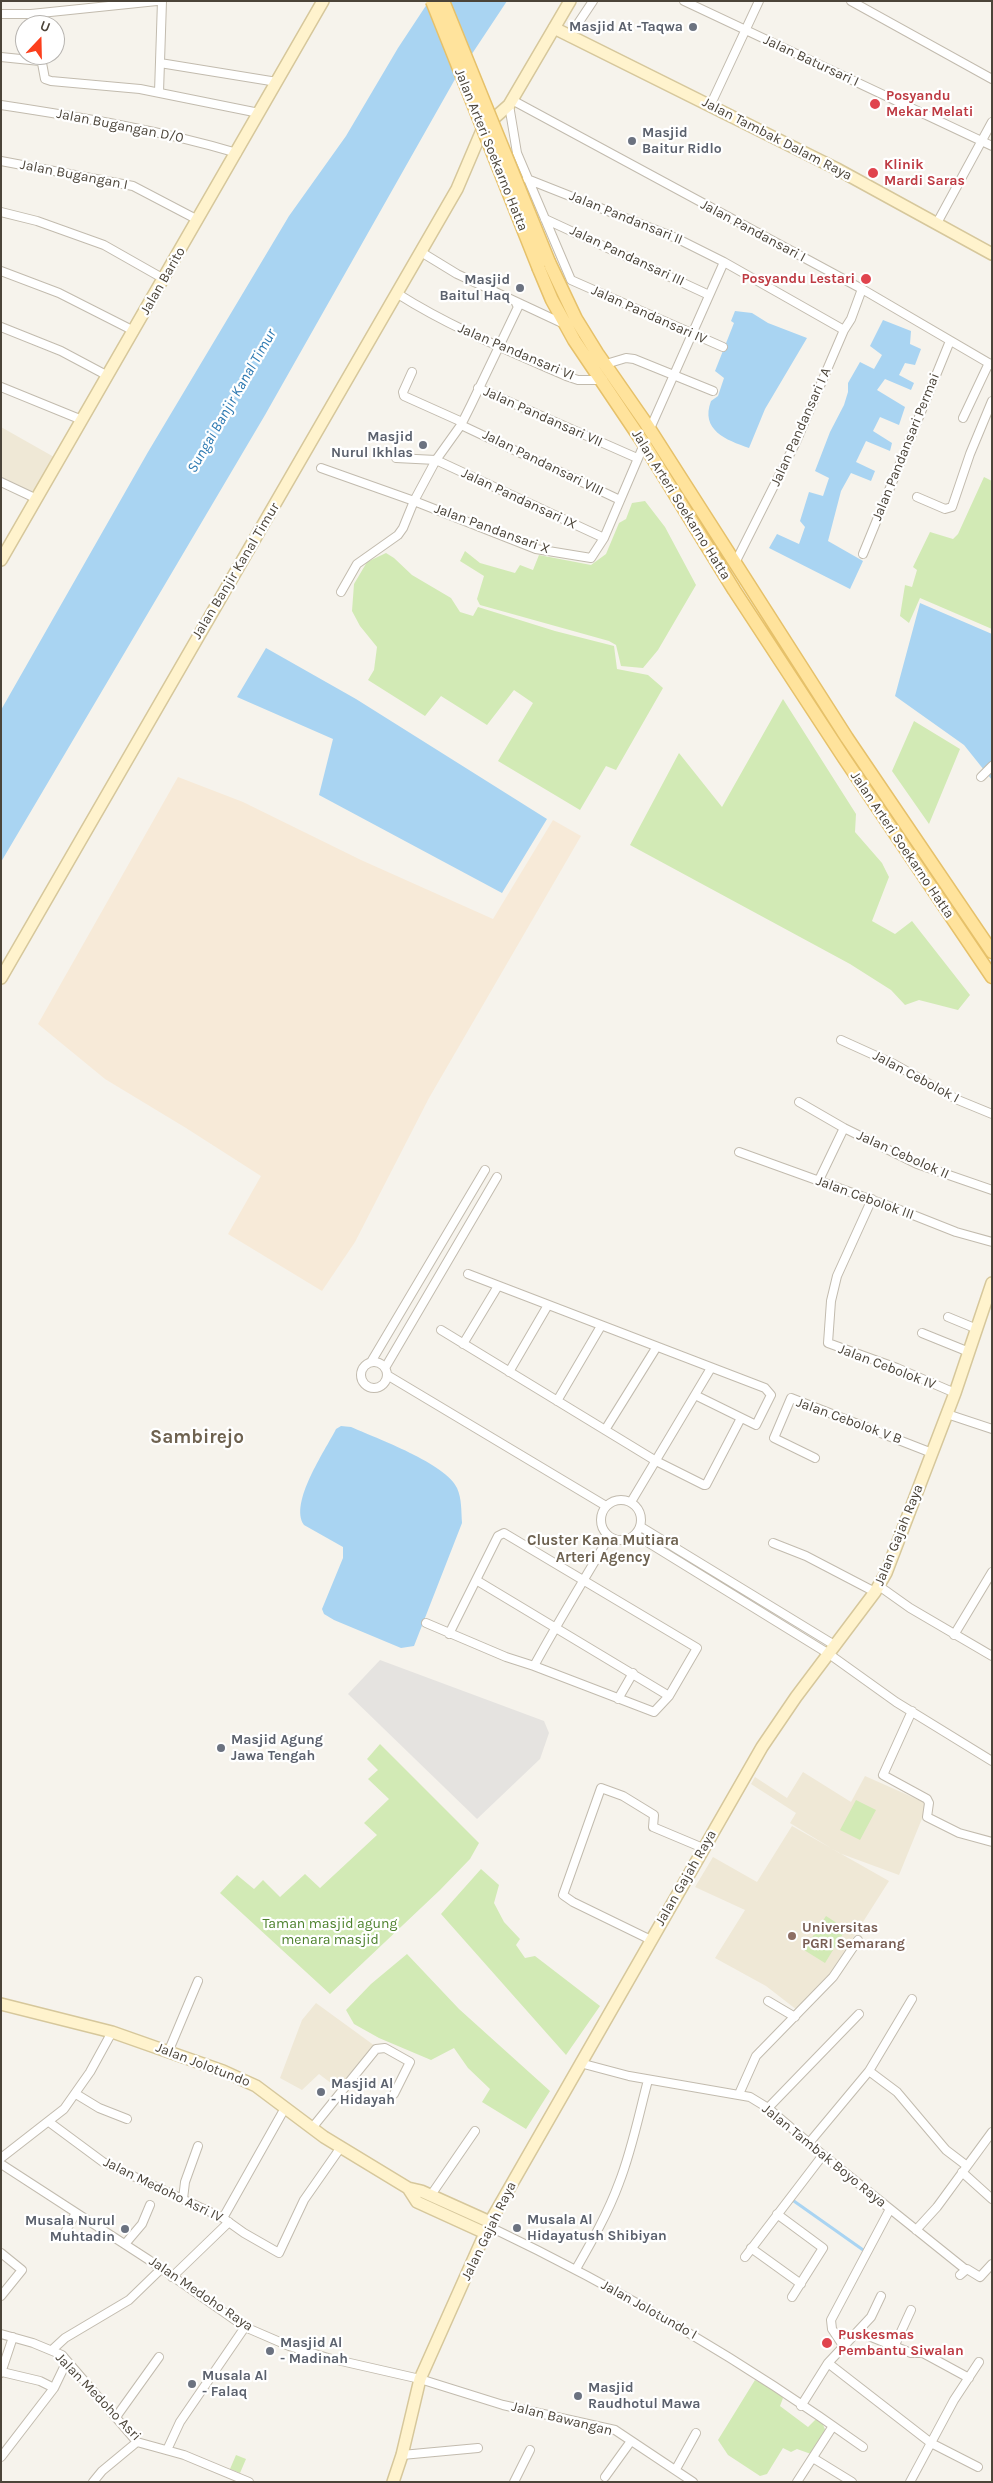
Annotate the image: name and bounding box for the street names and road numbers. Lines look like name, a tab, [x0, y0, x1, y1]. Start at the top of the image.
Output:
street label: Jalan Batursari I	[761, 32, 861, 90]
street label: Jalan Arteri Soekarno Hatta	[451, 66, 531, 234]
street label: Jalan Tambak Dalam Raya	[699, 94, 855, 184]
street label: Jalan Bugangan D/0	[55, 105, 185, 147]
street label: Jalan Bugangan I	[19, 156, 129, 194]
street label: Jalan Pandansari II	[567, 188, 685, 248]
street label: Jalan Pandansari I	[698, 196, 808, 266]
street label: Jalan Pandansari III	[567, 222, 687, 290]
street label: Jalan Barito	[137, 244, 189, 318]
street label: Jalan Pandansari IV	[589, 282, 709, 348]
street label: Jalan Pandansari VI	[455, 320, 577, 384]
street label: Jalan Pandansari I A	[767, 365, 835, 489]
street label: Jalan Pandansari Permai	[869, 371, 943, 523]
street label: Jalan Pandansari VII	[481, 383, 605, 451]
street label: Jalan Pandansari VIII	[480, 426, 606, 500]
street label: Jalan Arteri Soekarno Hatta	[628, 427, 734, 583]
street label: Jalan Pandansari IX	[459, 465, 579, 533]
street label: Jalan Banjir Kanal Timur	[189, 500, 283, 642]
street label: Jalan Pandansari X	[432, 500, 552, 558]
street label: Jalan Arteri Soekarno Hatta	[847, 768, 957, 922]
street label: Jalan Cebolok I	[870, 1047, 962, 1107]
street label: Jalan Cebolok II	[854, 1127, 952, 1183]
street label: Jalan Cebolok III	[814, 1172, 916, 1224]
street label: Jalan Cebolok IV	[836, 1341, 938, 1393]
street label: Jalan Cebolok V B	[794, 1394, 904, 1448]
street label: Jalan Gajah Raya	[871, 1482, 927, 1588]
street label: Jalan Gajah Raya	[652, 1827, 720, 1929]
street label: Jalan Jolotundo	[153, 2039, 253, 2091]
street label: Jalan Tambak Boyo Raya	[759, 2101, 889, 2211]
street label: Jalan Medoho Asri IV	[100, 2154, 226, 2226]
street label: Jalan Gajah Raya	[458, 2179, 520, 2283]
street label: Jalan Medoho Raya	[146, 2253, 256, 2335]
street label: Jalan Jolotundo I	[598, 2277, 700, 2343]
street label: Jalan Medoho Asri	[52, 2350, 144, 2444]
street label: Jalan Bawangan	[510, 2398, 614, 2440]

